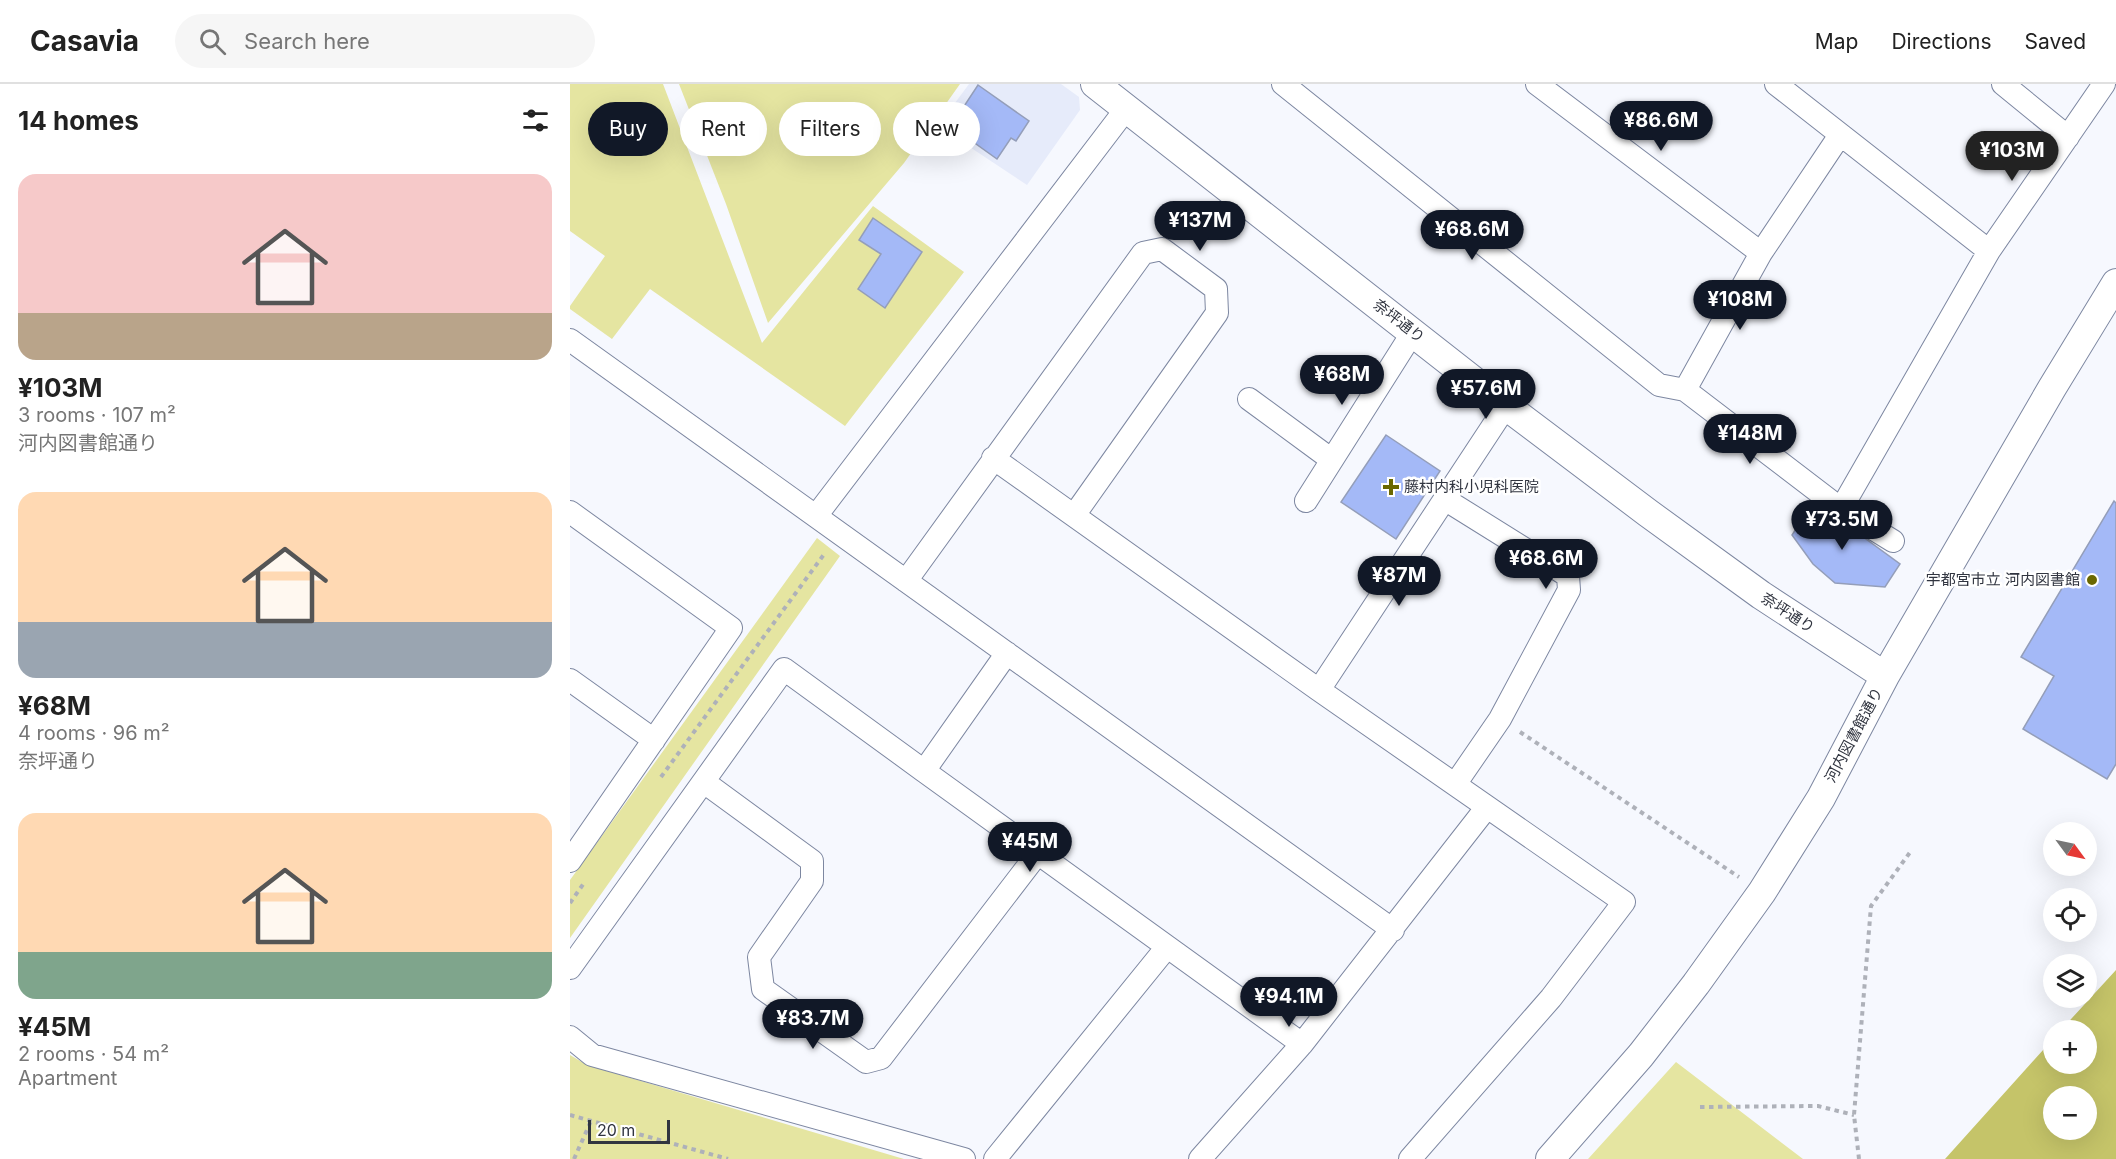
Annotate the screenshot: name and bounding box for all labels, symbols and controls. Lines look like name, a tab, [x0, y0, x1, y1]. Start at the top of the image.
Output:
search box	[175, 14, 595, 68]
text: Casavia	[30, 24, 139, 58]
icon: search	[196, 25, 229, 58]
text: Search here	[244, 28, 370, 54]
text: Map	[1815, 29, 1858, 54]
text: Directions	[1891, 29, 1992, 54]
text: Saved	[2025, 29, 2086, 54]
pin: ¥86.6M	[1612, 101, 1710, 152]
chip: Buy	[588, 102, 668, 156]
chip: Rent	[680, 102, 767, 156]
chip: Filters	[779, 102, 881, 156]
chip: New	[893, 102, 980, 156]
icon: filters	[519, 104, 552, 137]
text: 14 homes	[18, 105, 139, 136]
text: ¥86.6M	[1624, 108, 1698, 132]
pin: ¥103M	[1970, 131, 2054, 182]
text: ¥103M	[1979, 138, 2045, 162]
pin: ¥137M	[1158, 201, 1242, 252]
text: ¥137M	[1168, 208, 1232, 232]
pin: ¥68.6M	[1423, 210, 1521, 261]
icon: home	[231, 213, 339, 321]
text: ¥68.6M	[1435, 217, 1509, 241]
pin: ¥108M	[1698, 280, 1782, 331]
text: ¥108M	[1707, 287, 1773, 311]
street label: 奈坪通り	[1370, 295, 1429, 347]
pin: ¥68M	[1306, 355, 1378, 406]
text: ¥68M	[1314, 362, 1370, 386]
pin: ¥57.6M	[1437, 369, 1535, 420]
text: ¥103M	[18, 372, 103, 403]
text: ¥57.6M	[1450, 376, 1522, 400]
text: 3 rooms · 107 m²	[18, 403, 176, 427]
pin: ¥148M	[1708, 414, 1792, 465]
text: ¥148M	[1717, 421, 1783, 445]
text: 河内図書館通り	[18, 431, 158, 455]
place label: 藤村内科小児科医院	[1404, 477, 1539, 496]
marker: 藤村内科小児科医院	[1382, 478, 1400, 496]
pin: ¥73.5M	[1793, 500, 1891, 551]
text: ¥73.5M	[1805, 507, 1879, 531]
icon: home	[231, 531, 339, 639]
pin: ¥68.6M	[1497, 539, 1595, 590]
text: ¥68.6M	[1509, 546, 1583, 570]
pin: ¥87M	[1363, 556, 1435, 607]
text: ¥87M	[1372, 563, 1426, 587]
place label: 宇都宮市立 河内図書館	[1926, 570, 2080, 589]
marker: 宇都宮市立 河内図書館	[2085, 573, 2099, 587]
street label: 奈坪通り	[1758, 588, 1819, 637]
street label: 河内図書館通り	[1821, 684, 1887, 786]
text: ¥68M	[18, 690, 91, 721]
text: 4 rooms · 96 m²	[18, 721, 170, 745]
text: 奈坪通り	[18, 749, 98, 773]
pin: ¥45M	[994, 822, 1066, 873]
north arrow	[2043, 822, 2097, 876]
map controls	[2043, 822, 2097, 1140]
text: ¥45M	[1002, 829, 1058, 853]
icon: home	[231, 852, 339, 960]
button: locate	[2043, 888, 2097, 942]
button: layers	[2043, 954, 2097, 1008]
pin: ¥94.1M	[1240, 977, 1338, 1028]
text: ¥94.1M	[1254, 984, 1324, 1008]
pin: ¥83.7M	[764, 999, 862, 1050]
text: ¥83.7M	[776, 1006, 850, 1030]
text: ¥45M	[18, 1011, 91, 1042]
button: +	[2043, 1020, 2097, 1074]
text: 2 rooms · 54 m²	[18, 1042, 169, 1066]
text: Apartment	[18, 1066, 117, 1090]
button: −	[2043, 1086, 2097, 1140]
scale bar	[588, 1117, 670, 1144]
text: 20 m	[597, 1120, 635, 1140]

